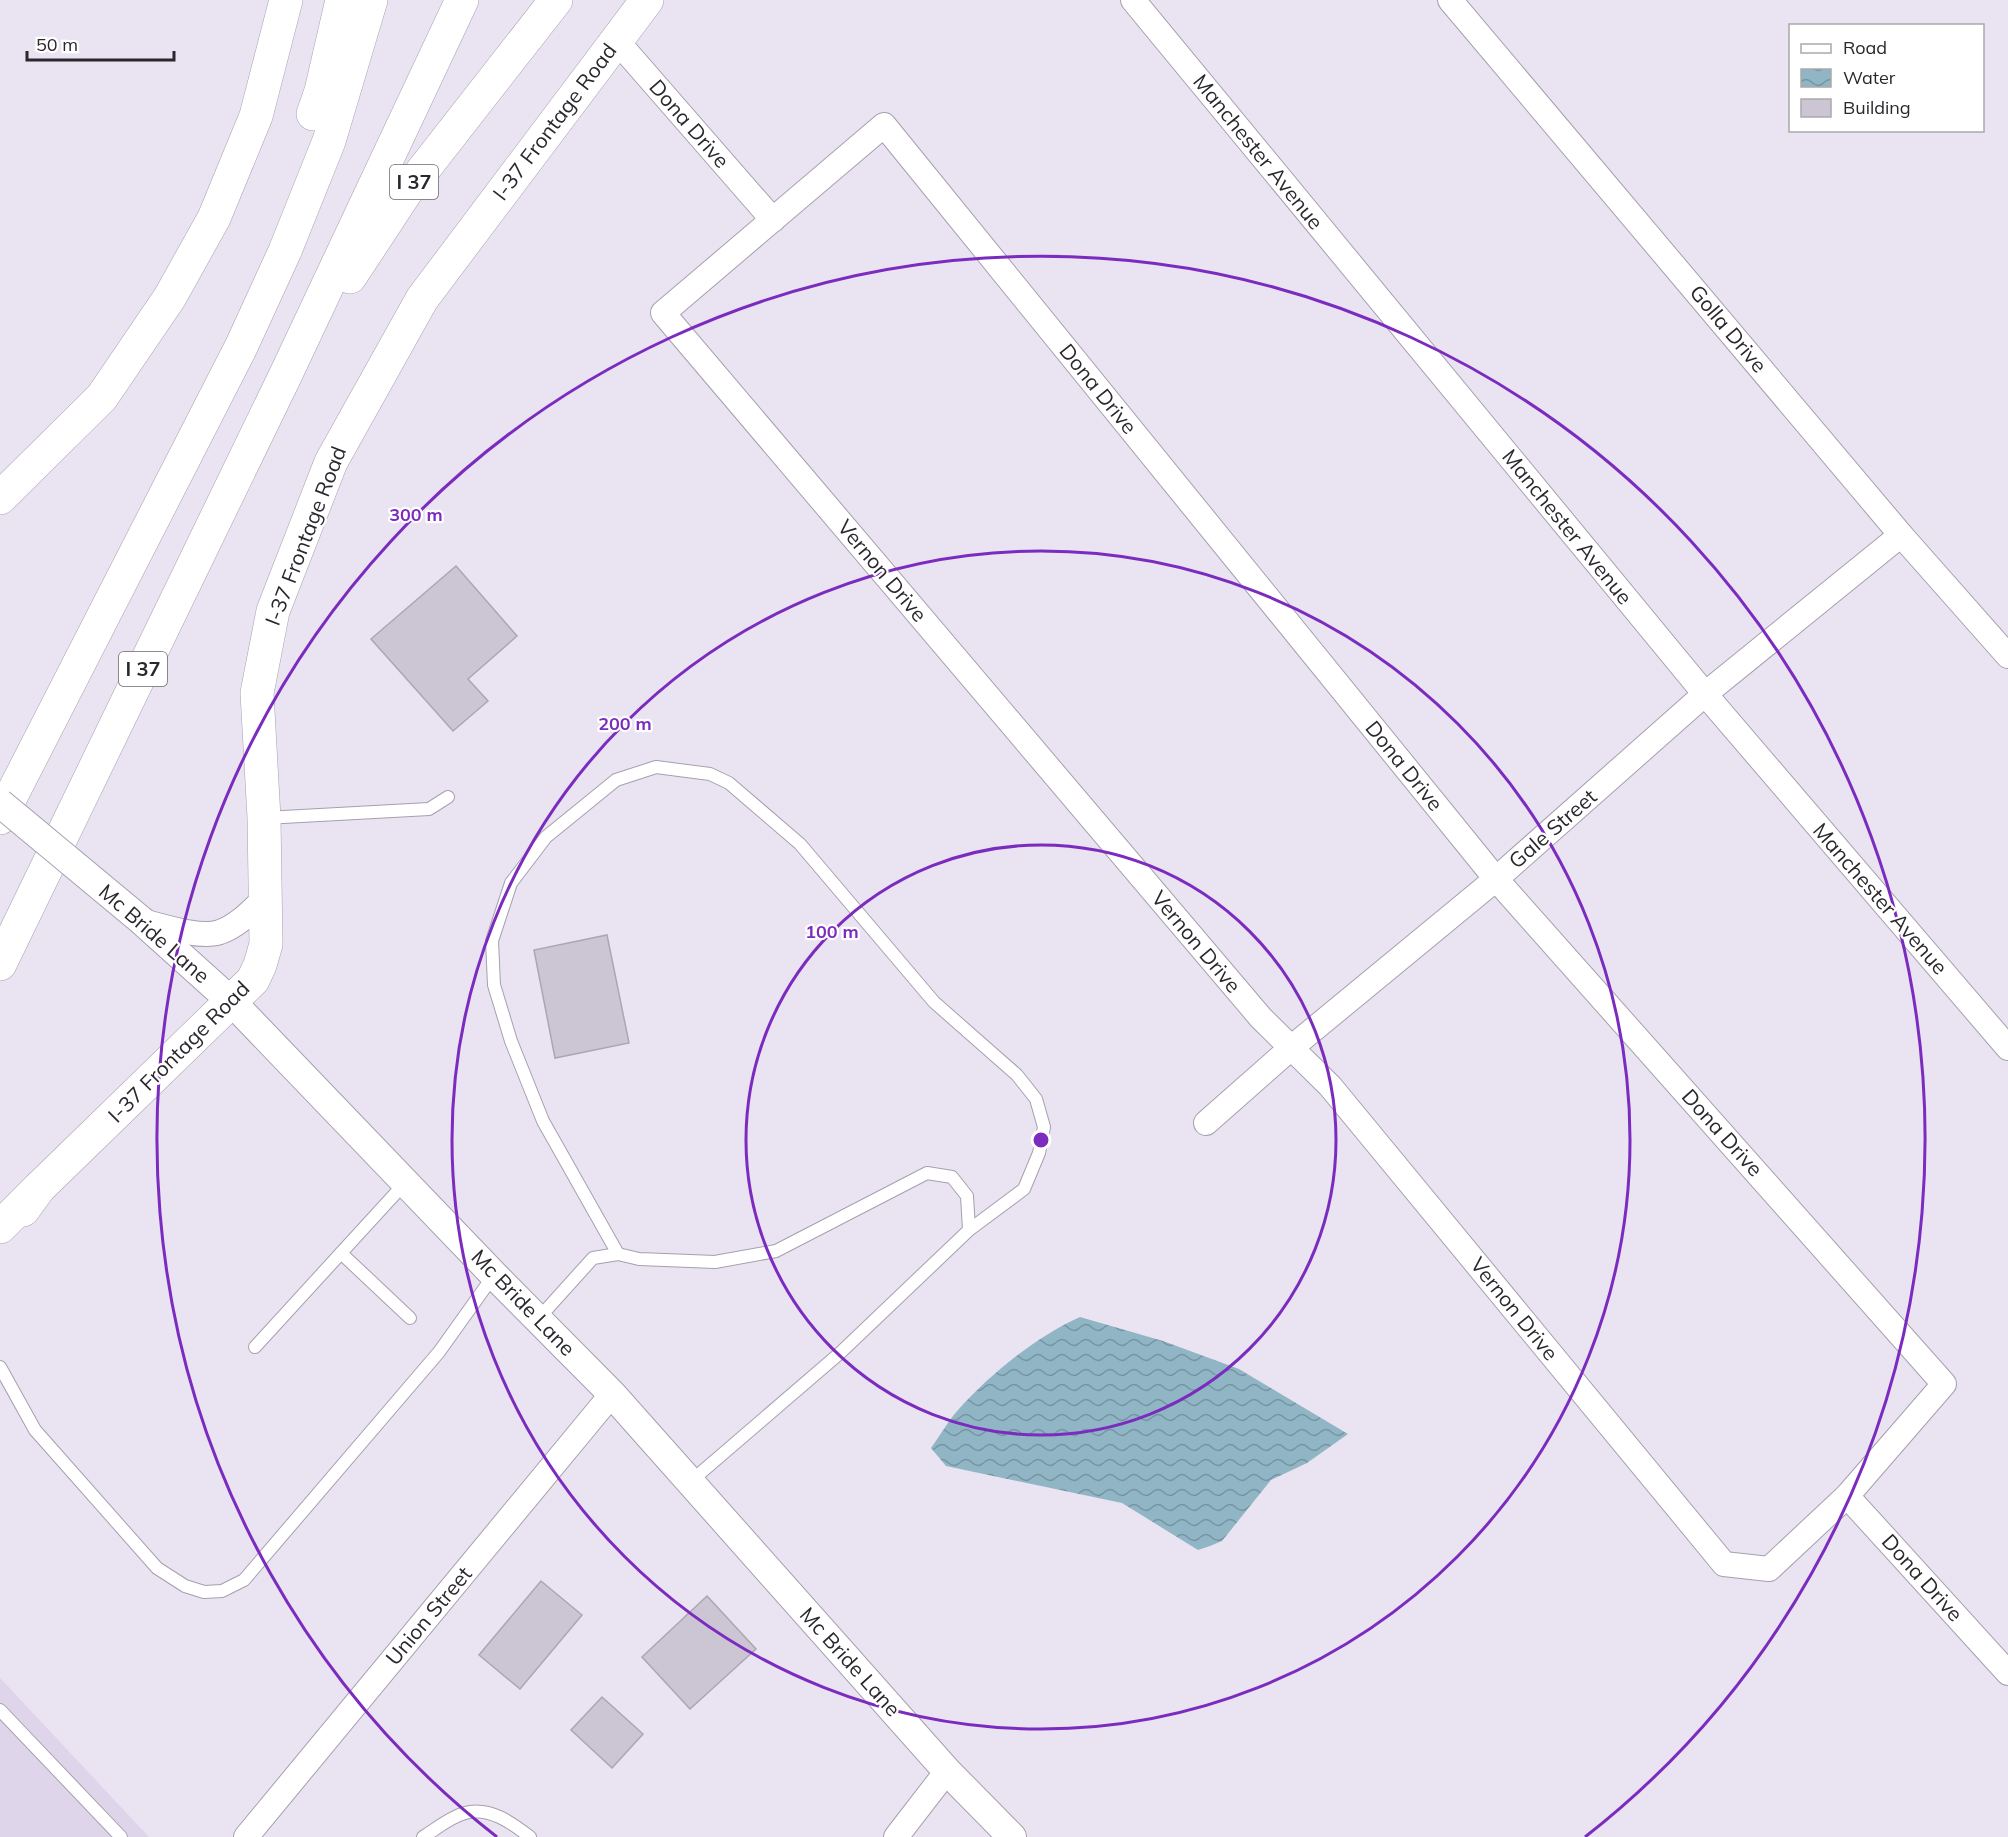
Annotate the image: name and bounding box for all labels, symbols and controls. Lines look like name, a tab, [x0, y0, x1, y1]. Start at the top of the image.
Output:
scale bar	[27, 24, 174, 62]
legend	[1789, 24, 1984, 132]
text: 50 m	[36, 33, 78, 56]
text: Road	[1843, 36, 1887, 59]
street label: I-37 Frontage Road	[487, 38, 622, 205]
text: Water	[1843, 66, 1896, 89]
street label: Manchester Avenue	[1188, 68, 1329, 234]
street label: Dona Drive	[644, 74, 735, 173]
text: Building	[1843, 96, 1911, 119]
road number: I 37	[390, 165, 438, 199]
street label: Golla Drive	[1685, 279, 1773, 377]
street label: Dona Drive	[1054, 338, 1143, 439]
street label: I-37 Frontage Road	[259, 443, 351, 629]
street label: Manchester Avenue	[1497, 443, 1638, 609]
text: 300 m	[389, 503, 443, 526]
street label: Vernon Drive	[833, 514, 933, 627]
road number: I 37	[119, 652, 167, 686]
text: 200 m	[598, 712, 652, 735]
street label: Dona Drive	[1360, 715, 1449, 816]
street label: Gale Street	[1503, 783, 1602, 873]
street label: Manchester Avenue	[1808, 817, 1954, 979]
street label: Mc Bride Lane	[94, 878, 215, 988]
street label: Vernon Drive	[1147, 885, 1247, 998]
text: 100 m	[805, 920, 859, 943]
street label: I-37 Frontage Road	[102, 975, 254, 1127]
street label: Dona Drive	[1677, 1083, 1769, 1181]
centre of rings	[1031, 1130, 1051, 1150]
street label: Mc Bride Lane	[466, 1244, 581, 1361]
street label: Vernon Drive	[1465, 1252, 1564, 1365]
street label: Dona Drive	[1877, 1528, 1969, 1626]
street label: Union Street	[380, 1561, 477, 1670]
street label: Mc Bride Lane	[795, 1601, 907, 1721]

